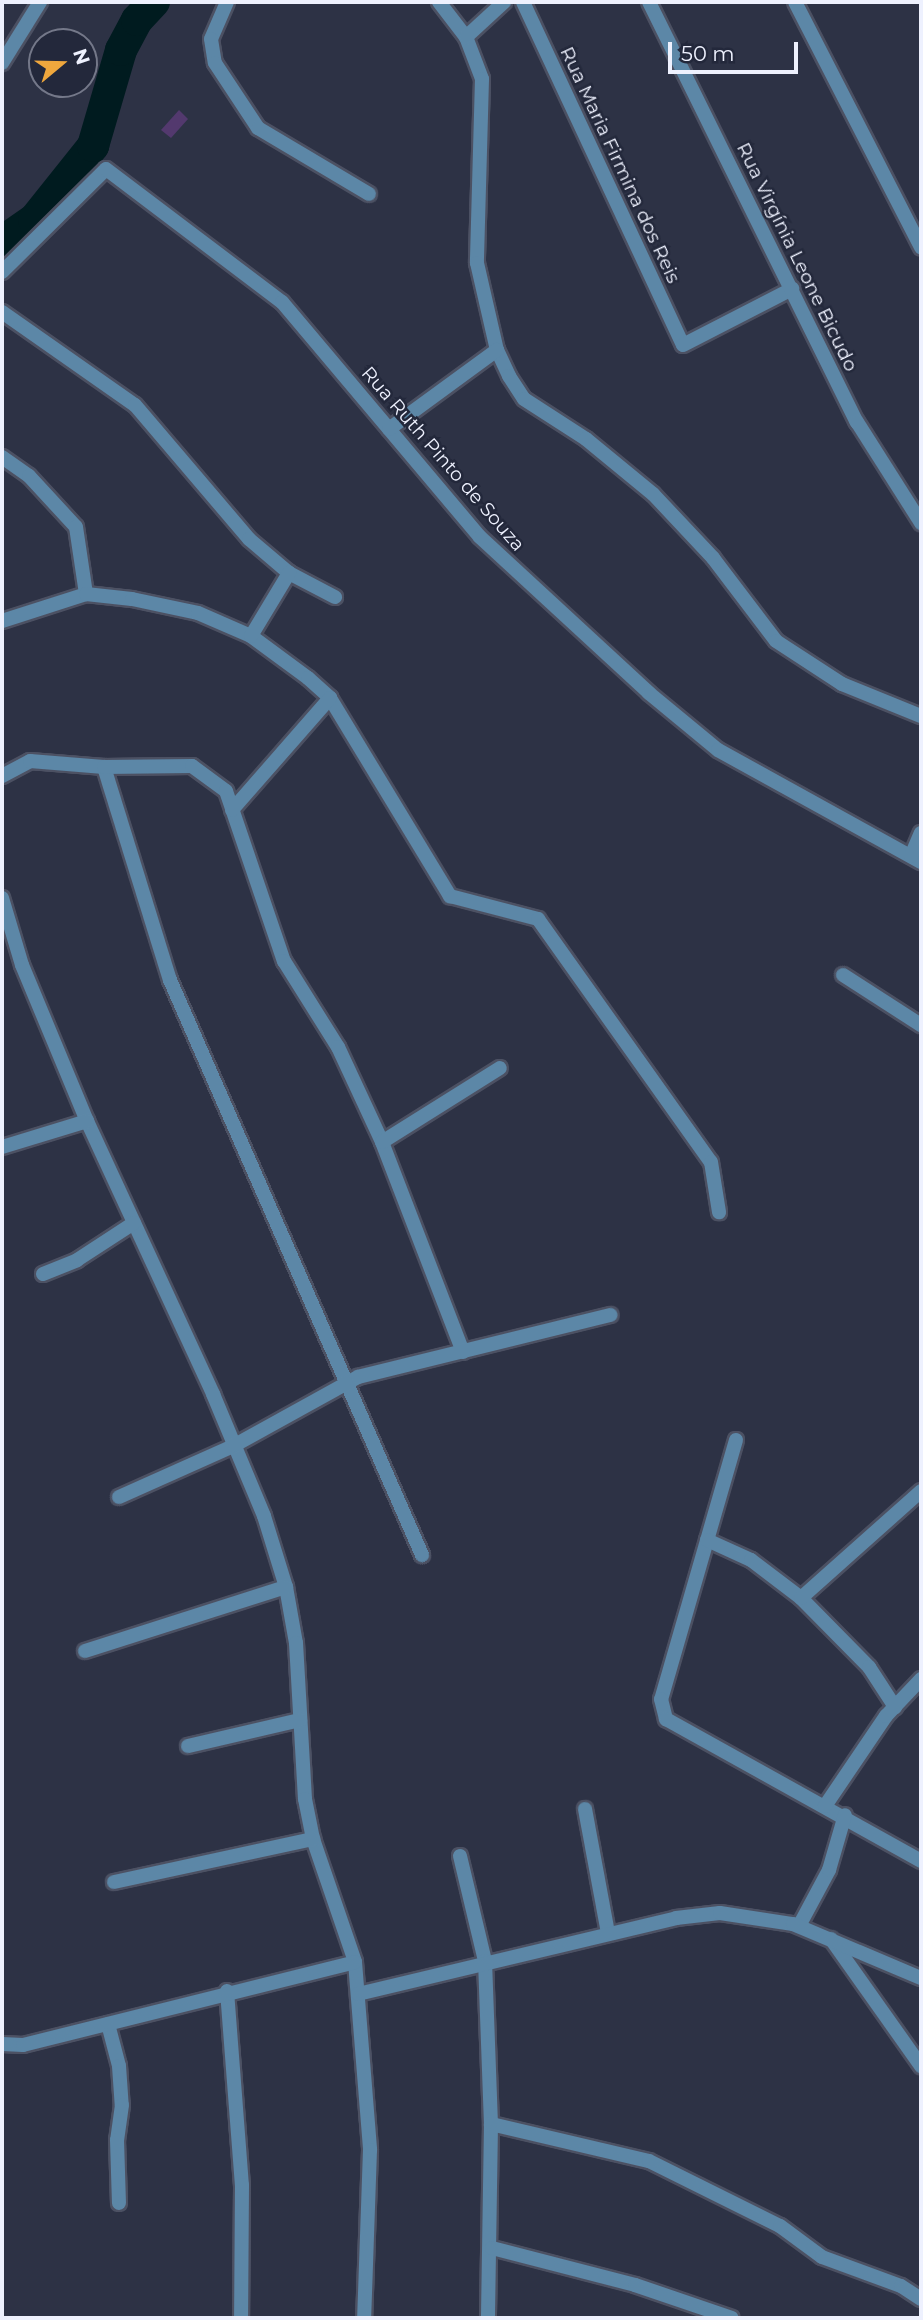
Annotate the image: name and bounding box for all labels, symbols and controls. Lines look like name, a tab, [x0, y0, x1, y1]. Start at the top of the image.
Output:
north arrow	[28, 28, 98, 98]
scale bar	[671, 28, 800, 72]
text: 50 m	[681, 41, 735, 66]
street label: Rua Maria Firmina dos Reis	[555, 43, 685, 287]
text: N	[68, 46, 95, 68]
street label: Rua Virgínia Leone Bicudo	[732, 139, 862, 375]
street label: Rua Ruth Pinto de Souza	[357, 362, 529, 556]

